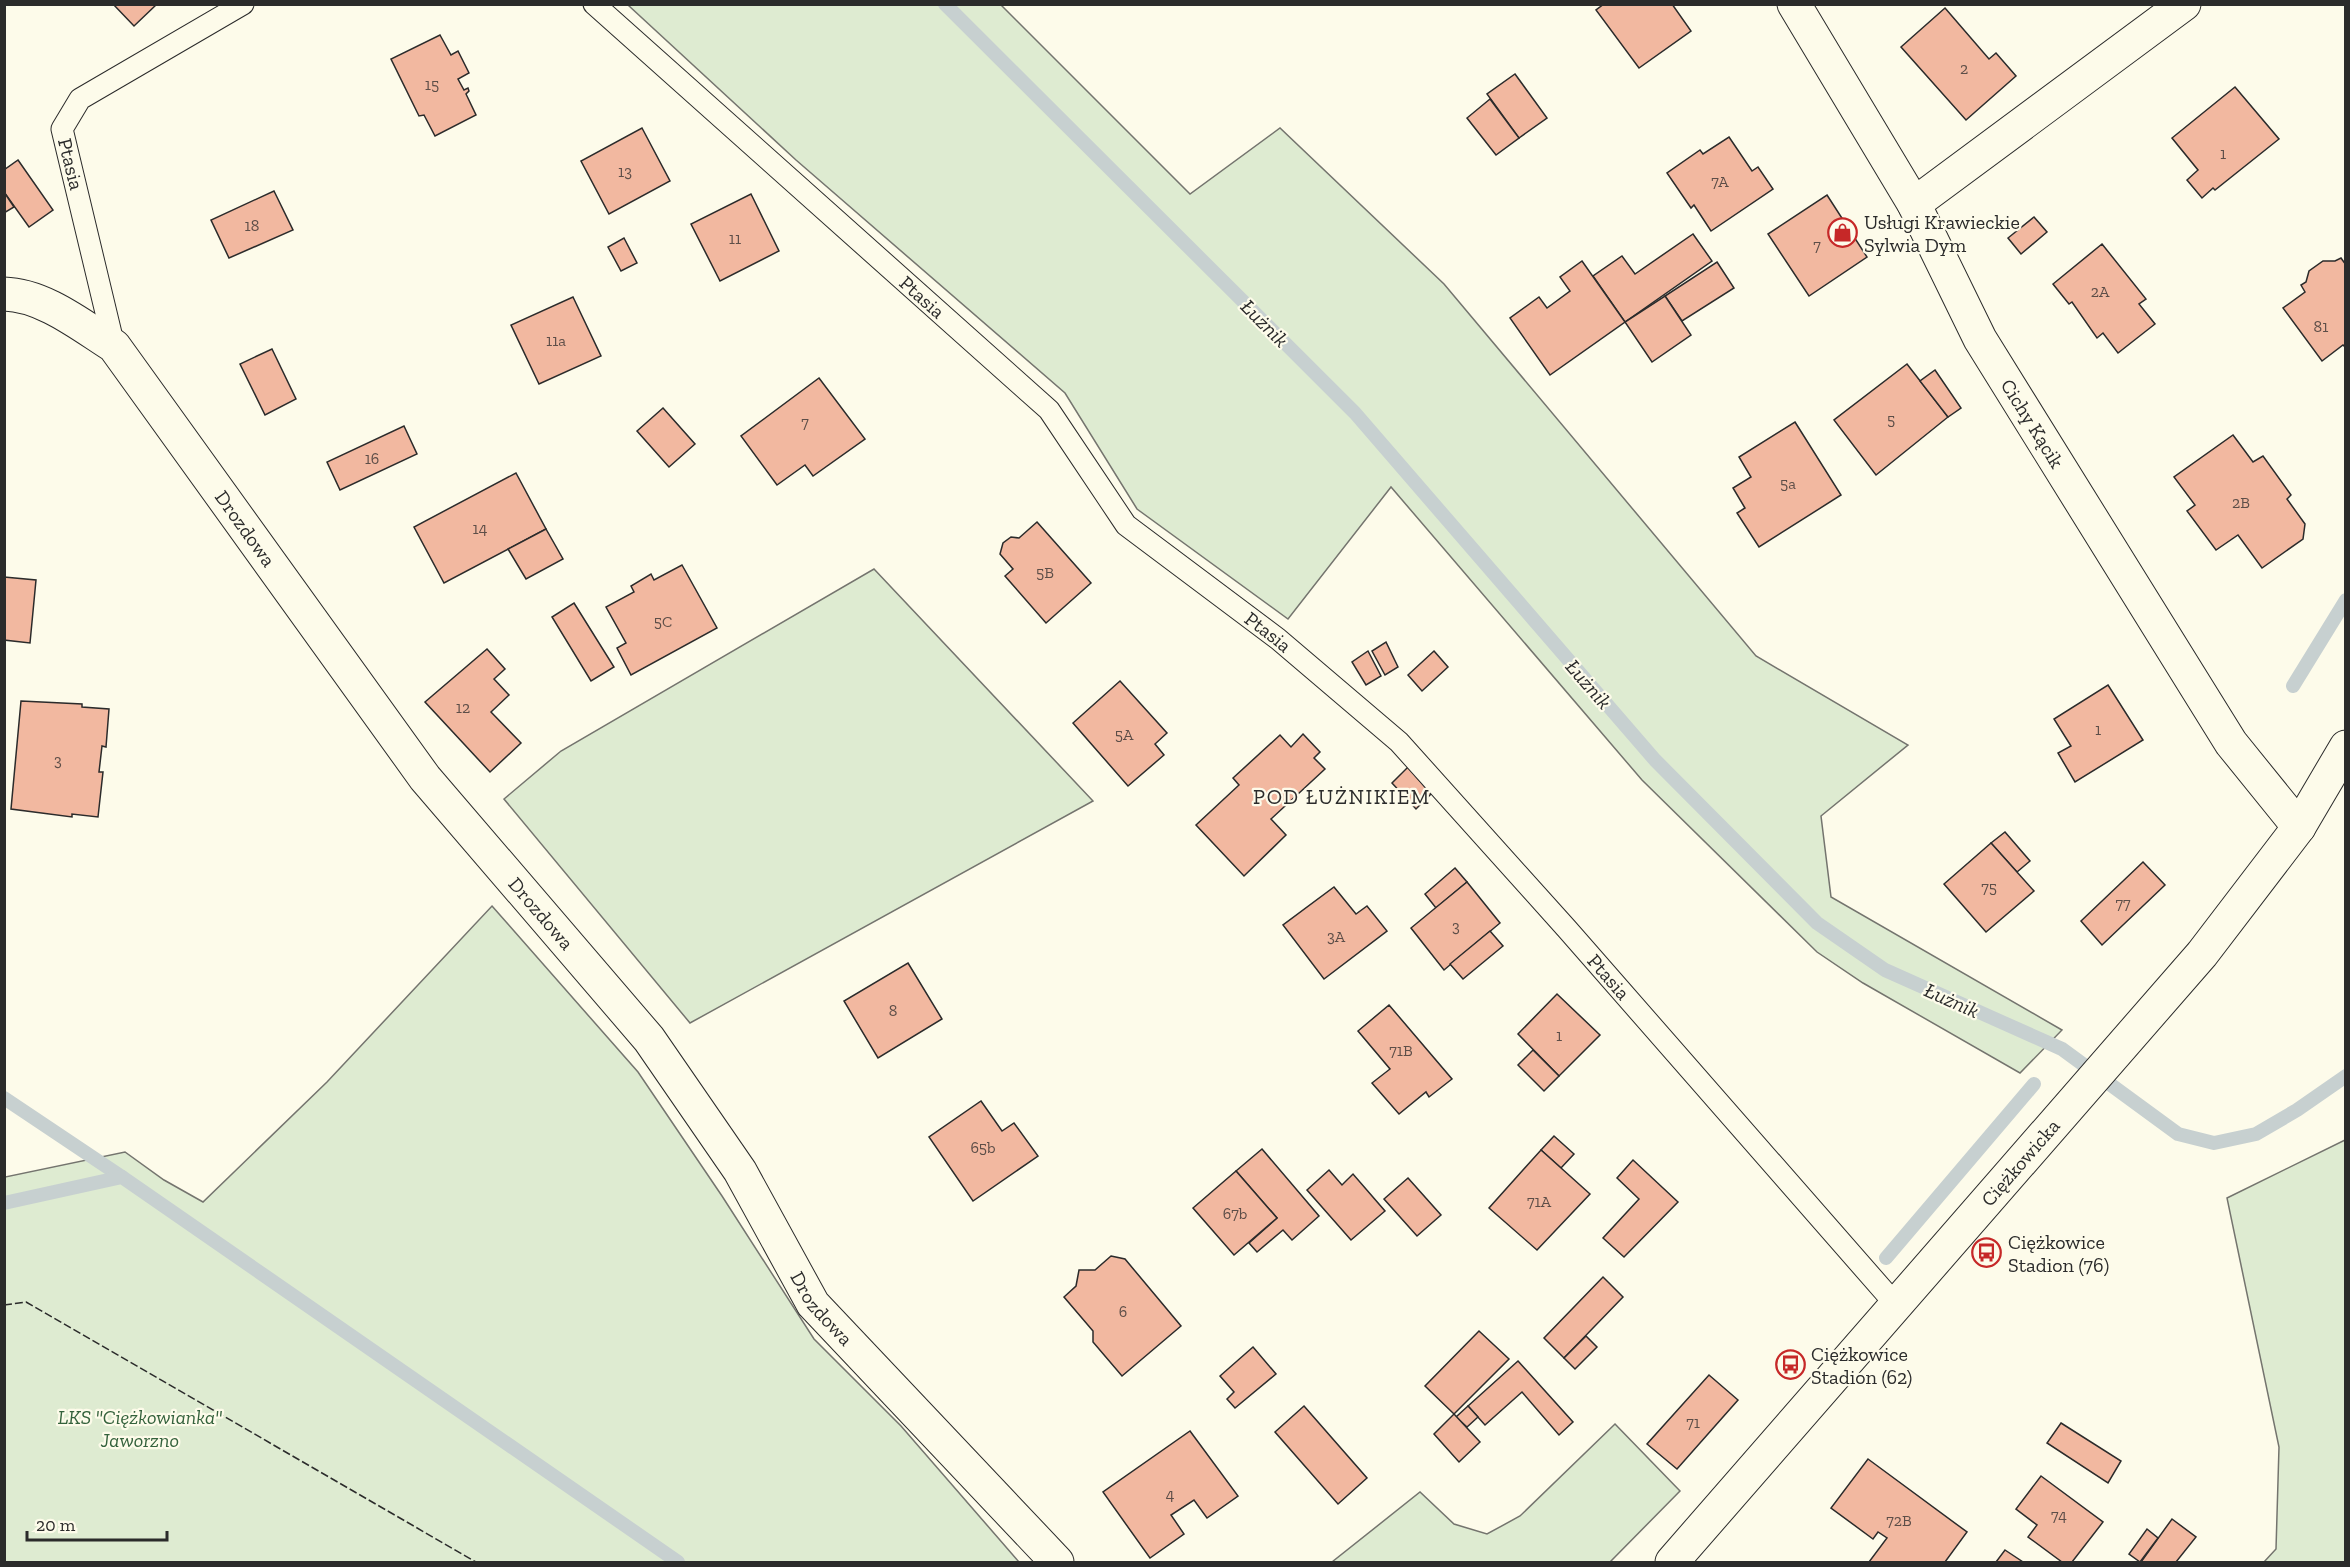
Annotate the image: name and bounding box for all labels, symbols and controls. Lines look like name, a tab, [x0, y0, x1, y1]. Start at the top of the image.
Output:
house number: 2	[1960, 59, 1968, 78]
house number: 15	[425, 75, 439, 94]
street label: Ptasia	[53, 136, 89, 193]
house number: 1	[2220, 144, 2226, 163]
house number: 13	[618, 162, 632, 181]
house number: 7A	[1711, 172, 1729, 191]
place label: Usługi Krawieckie Sylwia Dym	[1864, 210, 2020, 257]
house number: 18	[245, 216, 259, 235]
shop icon: Usługi Krawieckie Sylwia Dym	[1827, 217, 1859, 249]
house number: 11	[729, 229, 741, 248]
house number: 7	[1813, 236, 1821, 255]
street label: Ptasia	[895, 270, 950, 324]
house number: 2A	[2091, 282, 2110, 301]
water label: Łużnik	[1236, 294, 1294, 352]
house number: 81	[2314, 317, 2328, 336]
house number: 11a	[546, 331, 566, 350]
street label: Cichy Kącik	[1996, 374, 2070, 473]
house number: 5	[1887, 410, 1895, 429]
house number: 7	[801, 413, 809, 432]
house number: 16	[365, 449, 379, 468]
house number: 5a	[1780, 474, 1796, 493]
street label: Drozdowa	[210, 486, 281, 571]
house number: 2B	[2232, 493, 2250, 512]
house number: 14	[473, 519, 488, 538]
house number: 5B	[1036, 563, 1054, 582]
street label: Ptasia	[1240, 606, 1297, 657]
house number: 5C	[654, 612, 672, 631]
water label: Łużnik	[1561, 654, 1617, 714]
house number: 12	[456, 698, 470, 717]
house number: 1	[2095, 720, 2101, 739]
house number: 5A	[1115, 725, 1134, 744]
house number: 3	[54, 751, 62, 770]
district label: POD ŁUŻNIKIEM	[1253, 784, 1431, 809]
street label: Drozdowa	[503, 872, 579, 955]
house number: 75	[1981, 878, 1997, 897]
house number: 77	[2115, 894, 2131, 913]
house number: 3	[1452, 917, 1460, 936]
house number: 3A	[1327, 927, 1346, 946]
street label: Ptasia	[1582, 949, 1635, 1005]
water label: Łużnik	[1921, 977, 1983, 1023]
house number: 8	[889, 1001, 897, 1020]
house number: 1	[1556, 1026, 1562, 1045]
house number: 71B	[1389, 1041, 1413, 1060]
street label: Ciężkowicka	[1976, 1114, 2065, 1211]
house number: 65b	[970, 1138, 996, 1157]
house number: 71A	[1527, 1192, 1552, 1211]
house number: 67b	[1223, 1204, 1247, 1223]
place label: Ciężkowice Stadion (76)	[2008, 1230, 2109, 1277]
bus stop icon: Ciężkowice Stadion (76)	[1971, 1237, 2003, 1269]
street label: Drozdowa	[785, 1267, 858, 1351]
house number: 6	[1119, 1302, 1127, 1321]
place label: Ciężkowice Stadion (62)	[1811, 1342, 1912, 1389]
bus stop icon: Ciężkowice Stadion (62)	[1774, 1349, 1806, 1381]
park label: LKS "Ciężkowianka" Jaworzno	[58, 1405, 222, 1452]
house number: 71	[1686, 1413, 1700, 1432]
house number: 4	[1166, 1485, 1175, 1504]
scale bar	[27, 1504, 166, 1542]
house number: 74	[2051, 1506, 2067, 1525]
house number: 72B	[1886, 1511, 1912, 1530]
text: 20 m	[36, 1514, 76, 1536]

